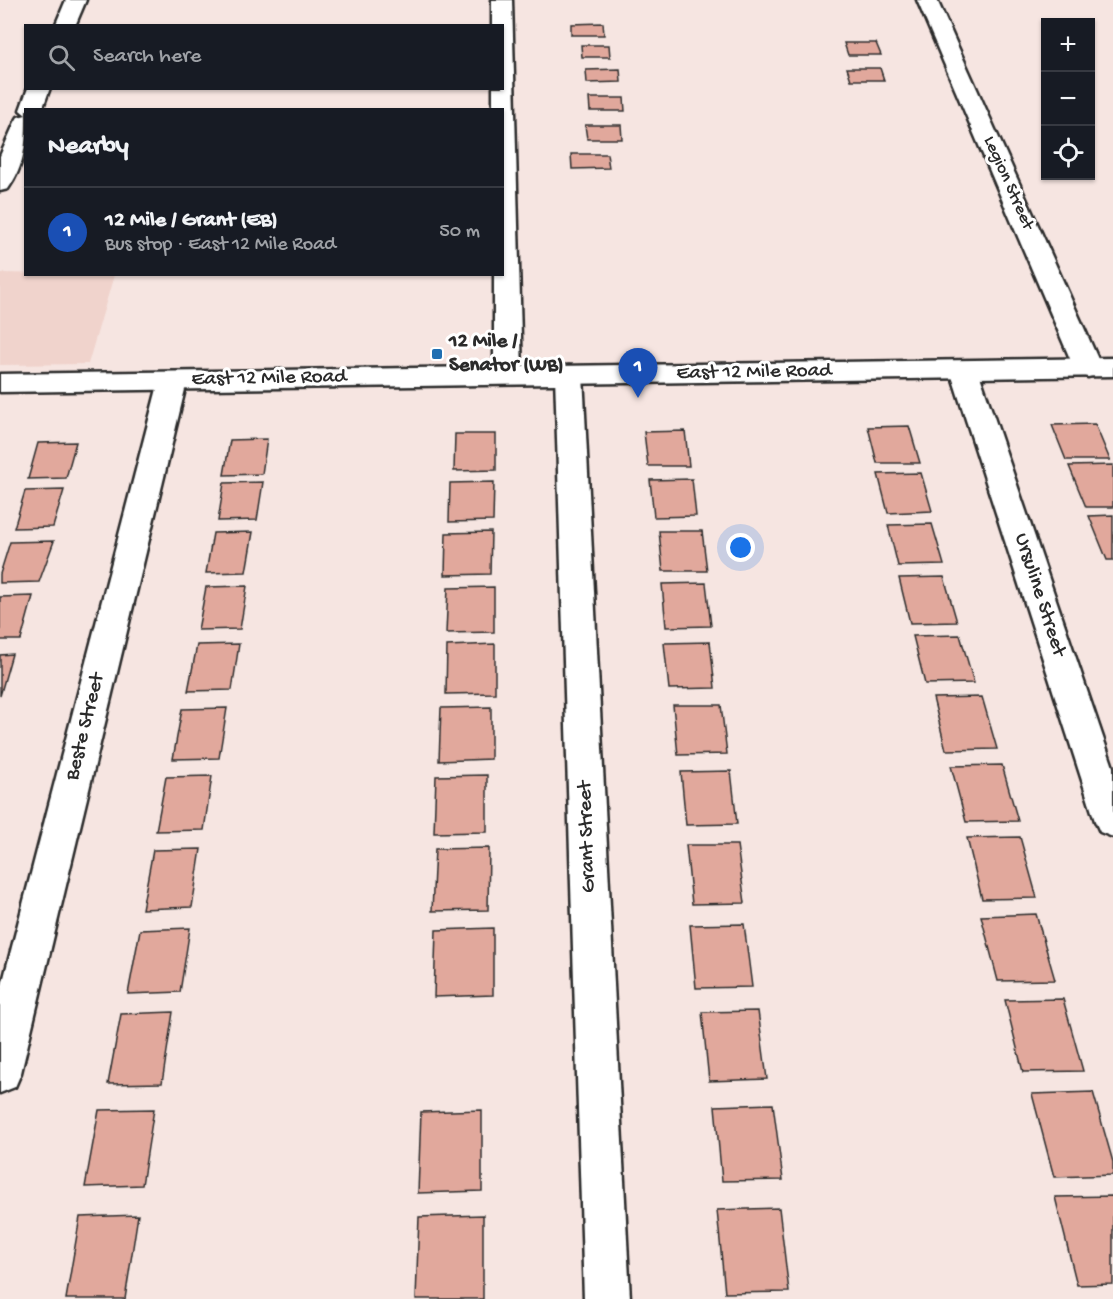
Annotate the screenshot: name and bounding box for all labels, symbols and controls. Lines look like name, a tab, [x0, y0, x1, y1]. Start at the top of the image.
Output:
map controls	[1041, 18, 1095, 180]
button: +	[1041, 18, 1095, 72]
search box	[24, 24, 504, 90]
icon: search	[45, 41, 78, 74]
text: Search here	[93, 44, 201, 70]
button: −	[1041, 72, 1095, 126]
button: locate	[1041, 126, 1095, 180]
text: Nearby	[48, 132, 129, 163]
street label: Legion Street	[978, 133, 1039, 235]
text: 12 Mile / Grant (EB)	[105, 208, 278, 234]
text: 1	[63, 221, 72, 244]
text: 50 m	[439, 221, 480, 244]
text: Bus stop · East 12 Mile Road	[105, 234, 336, 257]
place label: 12 Mile / Senator (WB)	[448, 330, 564, 379]
marker: 12 Mile / Senator (WB)	[430, 347, 444, 361]
pin: 1	[618, 348, 658, 398]
street label: East 12 Mile Road	[676, 359, 833, 387]
street label: East 12 Mile Road	[191, 365, 348, 393]
street label: Ursuline Street	[1007, 530, 1071, 662]
your location	[726, 533, 755, 562]
street label: Beste Street	[60, 668, 112, 784]
street label: Grant Street	[573, 778, 602, 893]

